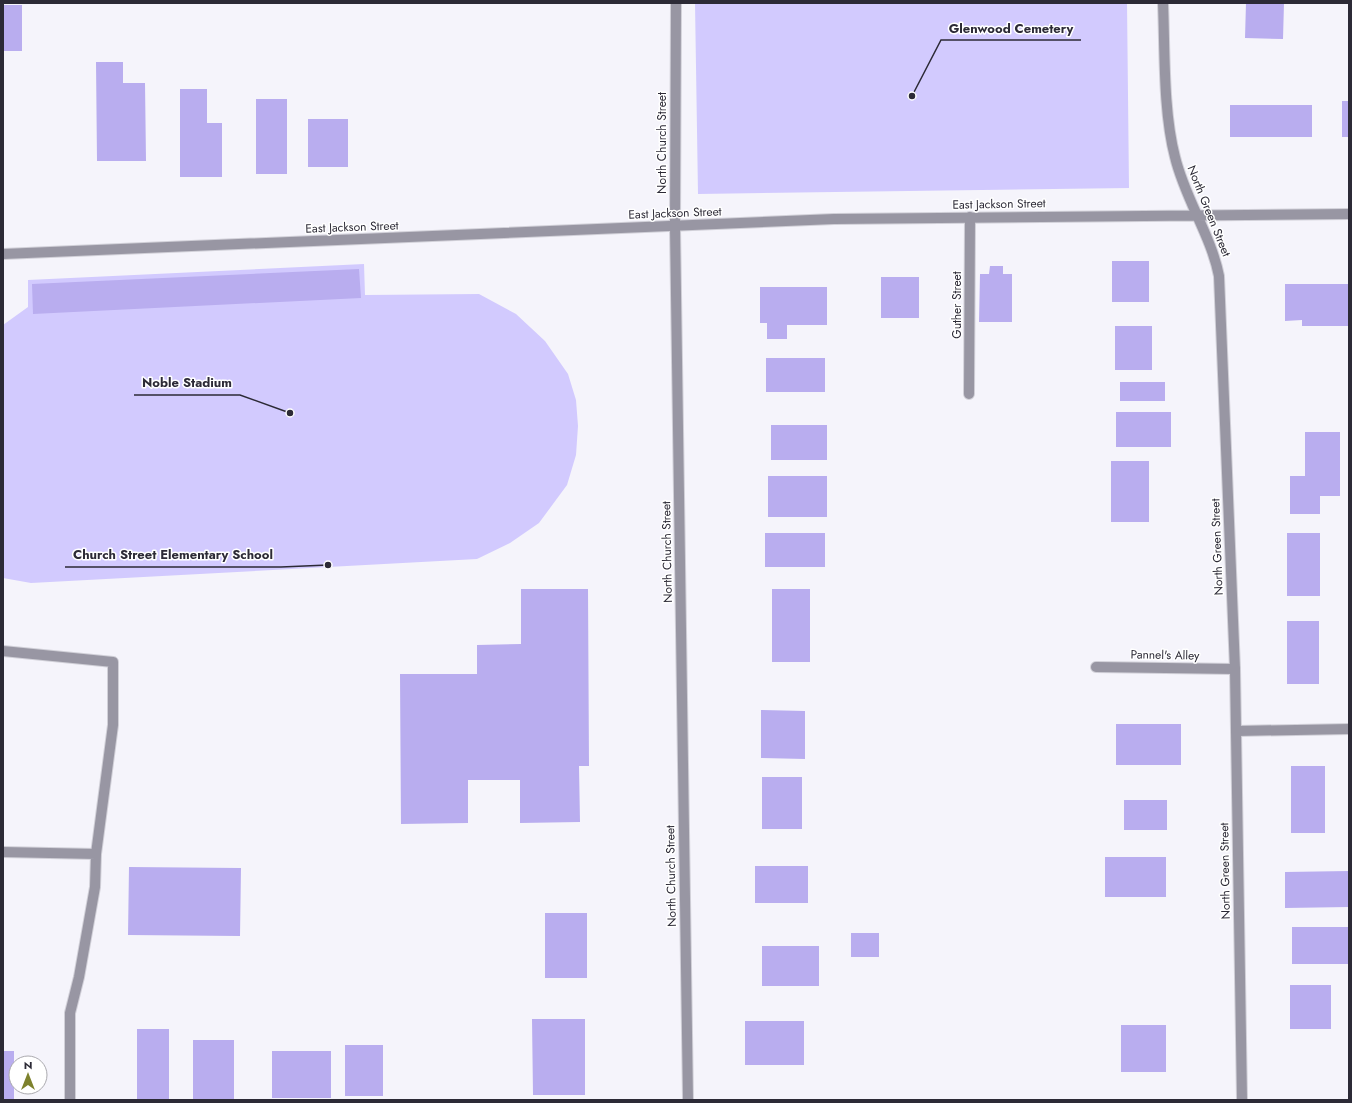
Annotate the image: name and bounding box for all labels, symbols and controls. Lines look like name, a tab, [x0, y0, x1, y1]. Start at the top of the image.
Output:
callout: Glenwood Cemetery	[941, 15, 1081, 40]
text: Glenwood Cemetery	[949, 19, 1074, 38]
street label: North Church Street	[653, 92, 671, 194]
street label: North Green Street	[1183, 163, 1236, 259]
street label: East Jackson Street	[952, 194, 1046, 214]
street label: East Jackson Street	[628, 202, 722, 224]
street label: East Jackson Street	[305, 216, 399, 238]
street label: Guther Street	[948, 271, 966, 339]
callout: Noble Stadium	[134, 370, 240, 395]
text: Noble Stadium	[142, 373, 232, 392]
street label: North Green Street	[1206, 498, 1228, 596]
street label: North Church Street	[657, 501, 677, 603]
callout: Church Street Elementary School	[65, 542, 281, 567]
text: Church Street Elementary School	[73, 545, 273, 564]
street label: Pannel's Alley	[1130, 645, 1200, 665]
street label: North Green Street	[1215, 822, 1235, 920]
street label: North Church Street	[661, 825, 681, 927]
north arrow	[8, 1055, 48, 1095]
text: N	[24, 1057, 32, 1073]

